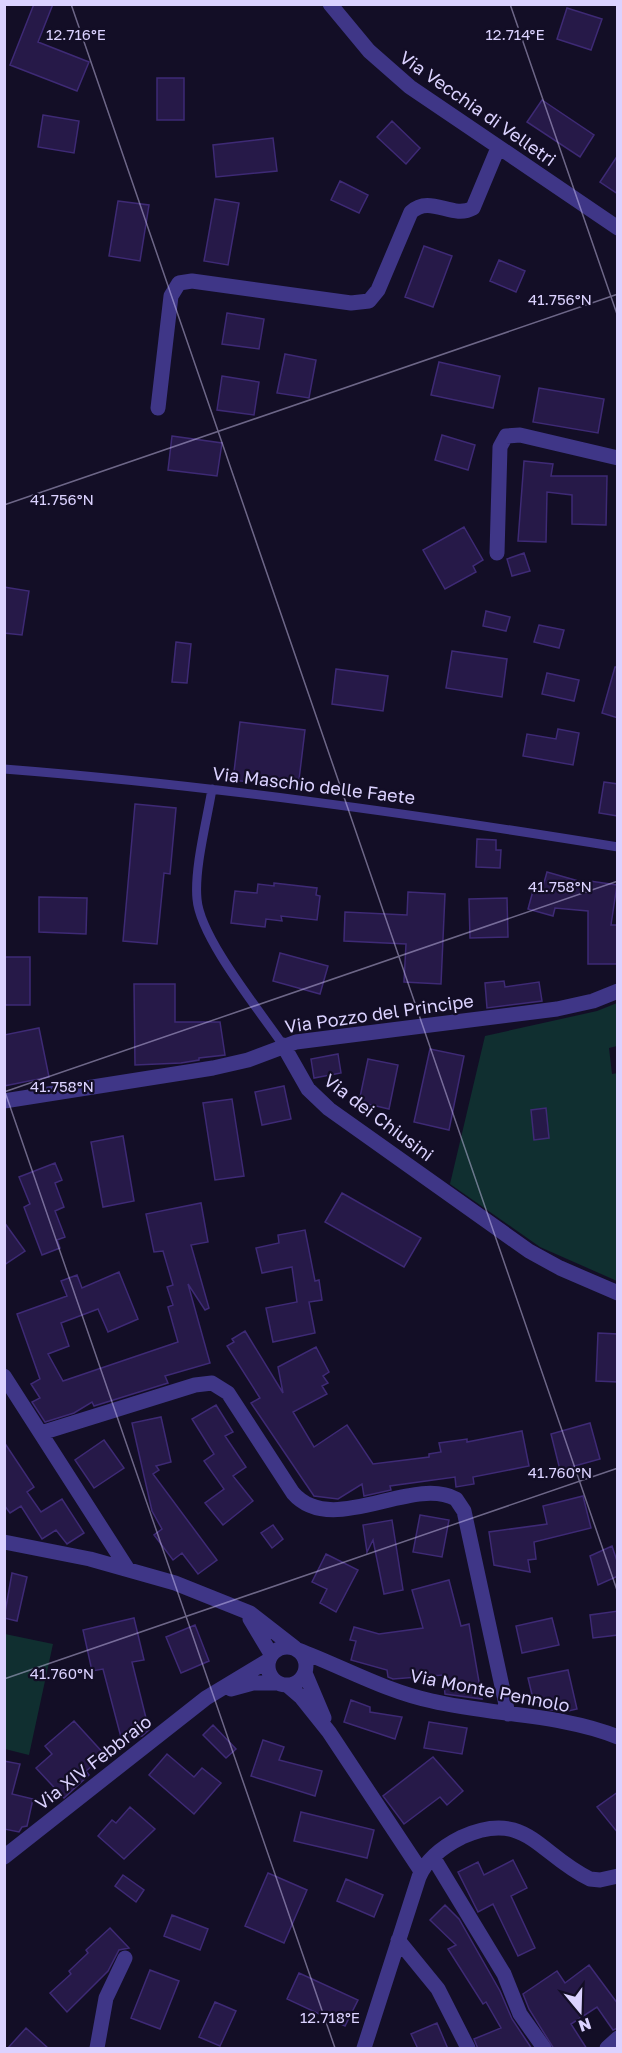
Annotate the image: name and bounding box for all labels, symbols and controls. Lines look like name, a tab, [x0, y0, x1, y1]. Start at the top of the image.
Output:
text: 12.716°E	[46, 25, 106, 43]
text: 12.714°E	[485, 25, 545, 43]
street label: Via Vecchia di Velletri	[396, 46, 560, 170]
text: 41.756°N	[528, 290, 592, 308]
text: 41.756°N	[30, 490, 94, 508]
street label: Via Maschio delle Faete	[211, 762, 417, 808]
text: 41.758°N	[528, 877, 592, 895]
street label: Via Pozzo del Principe	[283, 989, 475, 1037]
street label: Via dei Chiusini	[320, 1069, 438, 1165]
text: 41.758°N	[30, 1077, 94, 1095]
text: 41.760°N	[528, 1463, 592, 1481]
text: 41.760°N	[30, 1664, 94, 1682]
street label: Via Monte Pennolo	[408, 1664, 572, 1716]
street label: Via XIV Febbraio	[31, 1710, 155, 1814]
north arrow	[550, 1981, 610, 2041]
text: 12.718°E	[300, 2008, 360, 2026]
text: N	[576, 2014, 594, 2037]

